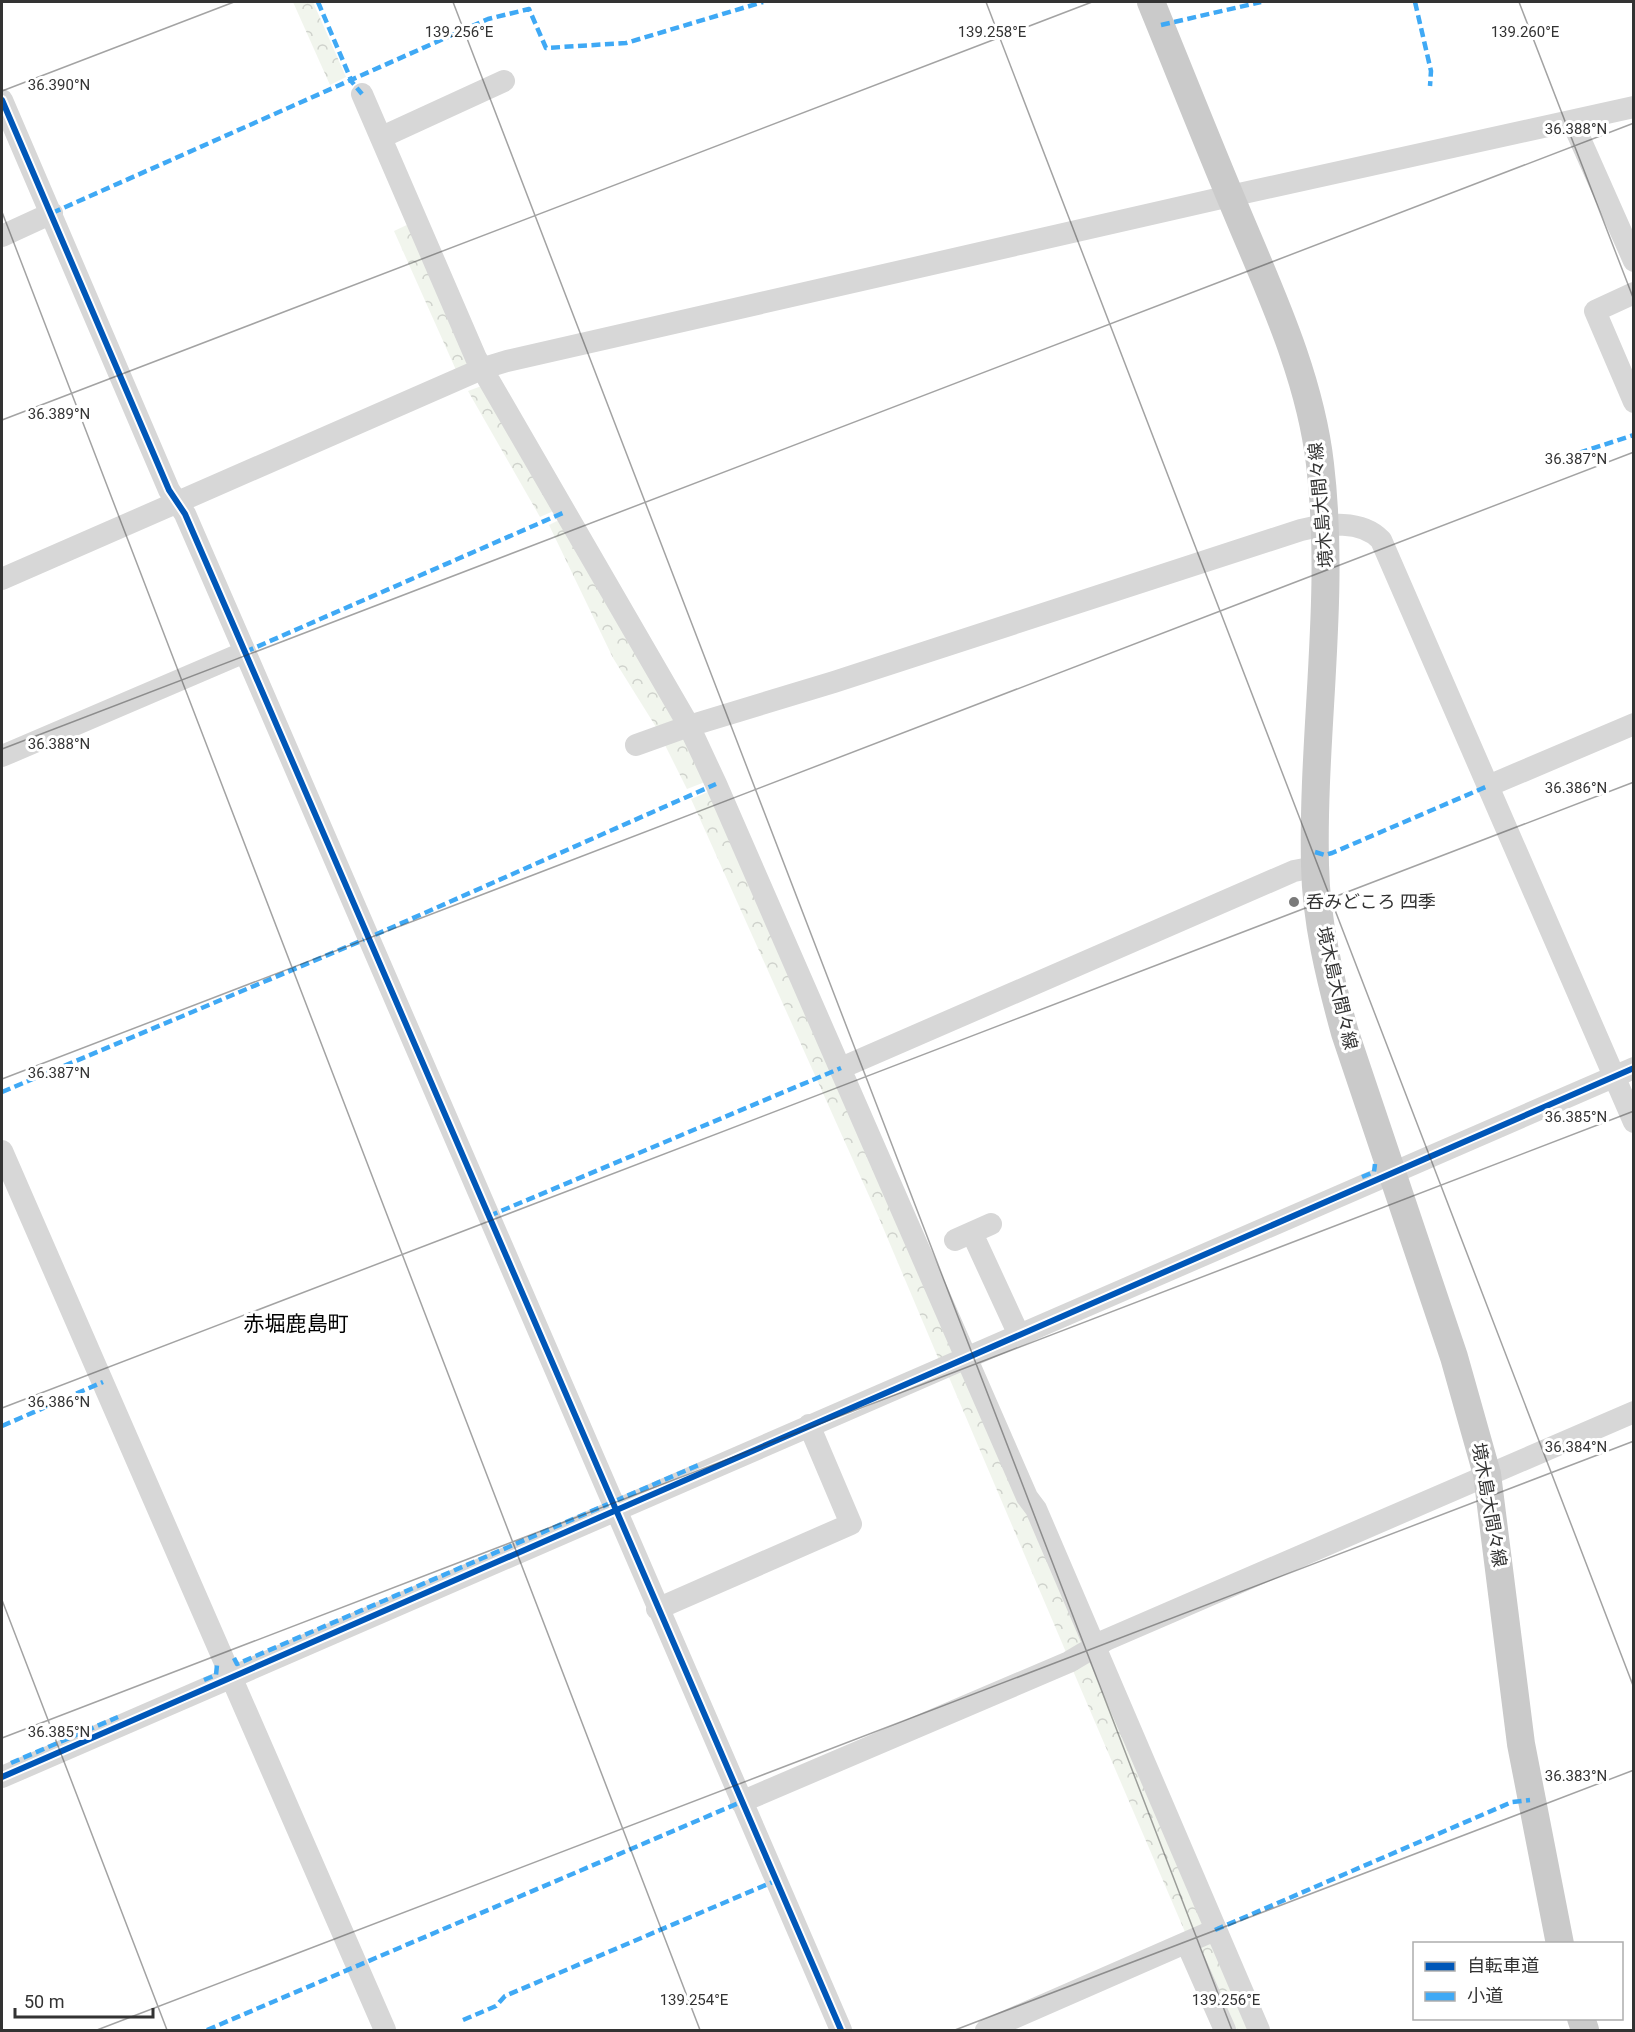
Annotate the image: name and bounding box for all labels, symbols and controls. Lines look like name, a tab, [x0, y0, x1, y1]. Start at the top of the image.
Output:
text: 139.256°E	[425, 23, 494, 41]
text: 139.258°E	[958, 23, 1027, 41]
text: 139.260°E	[1491, 23, 1560, 41]
text: 36.390°N	[28, 76, 90, 94]
text: 36.388°N	[1545, 120, 1607, 138]
text: 36.389°N	[28, 405, 90, 423]
street label: 境木島大間々線	[1305, 441, 1336, 569]
text: 36.387°N	[1545, 450, 1607, 468]
text: 36.388°N	[28, 735, 90, 753]
text: 36.386°N	[1545, 779, 1607, 797]
place label: 呑みどころ 四季	[1306, 891, 1436, 912]
marker: 呑みどころ 四季	[1287, 895, 1301, 909]
street label: 境木島大間々線	[1313, 924, 1362, 1052]
text: 36.387°N	[28, 1064, 90, 1082]
text: 36.385°N	[1545, 1108, 1607, 1126]
district label: 赤堀鹿島町	[244, 1312, 349, 1336]
text: 36.386°N	[28, 1393, 90, 1411]
text: 36.384°N	[1545, 1438, 1607, 1456]
street label: 境木島大間々線	[1468, 1441, 1511, 1569]
text: 36.385°N	[28, 1723, 90, 1741]
text: 36.383°N	[1545, 1767, 1607, 1785]
legend	[1413, 1942, 1623, 2020]
text: 自転車道	[1467, 1955, 1539, 1976]
scale bar	[15, 1981, 153, 2019]
text: 小道	[1467, 1985, 1503, 2006]
text: 50 m	[24, 1991, 64, 2012]
text: 139.254°E	[660, 1991, 729, 2009]
text: 139.256°E	[1192, 1991, 1261, 2009]

